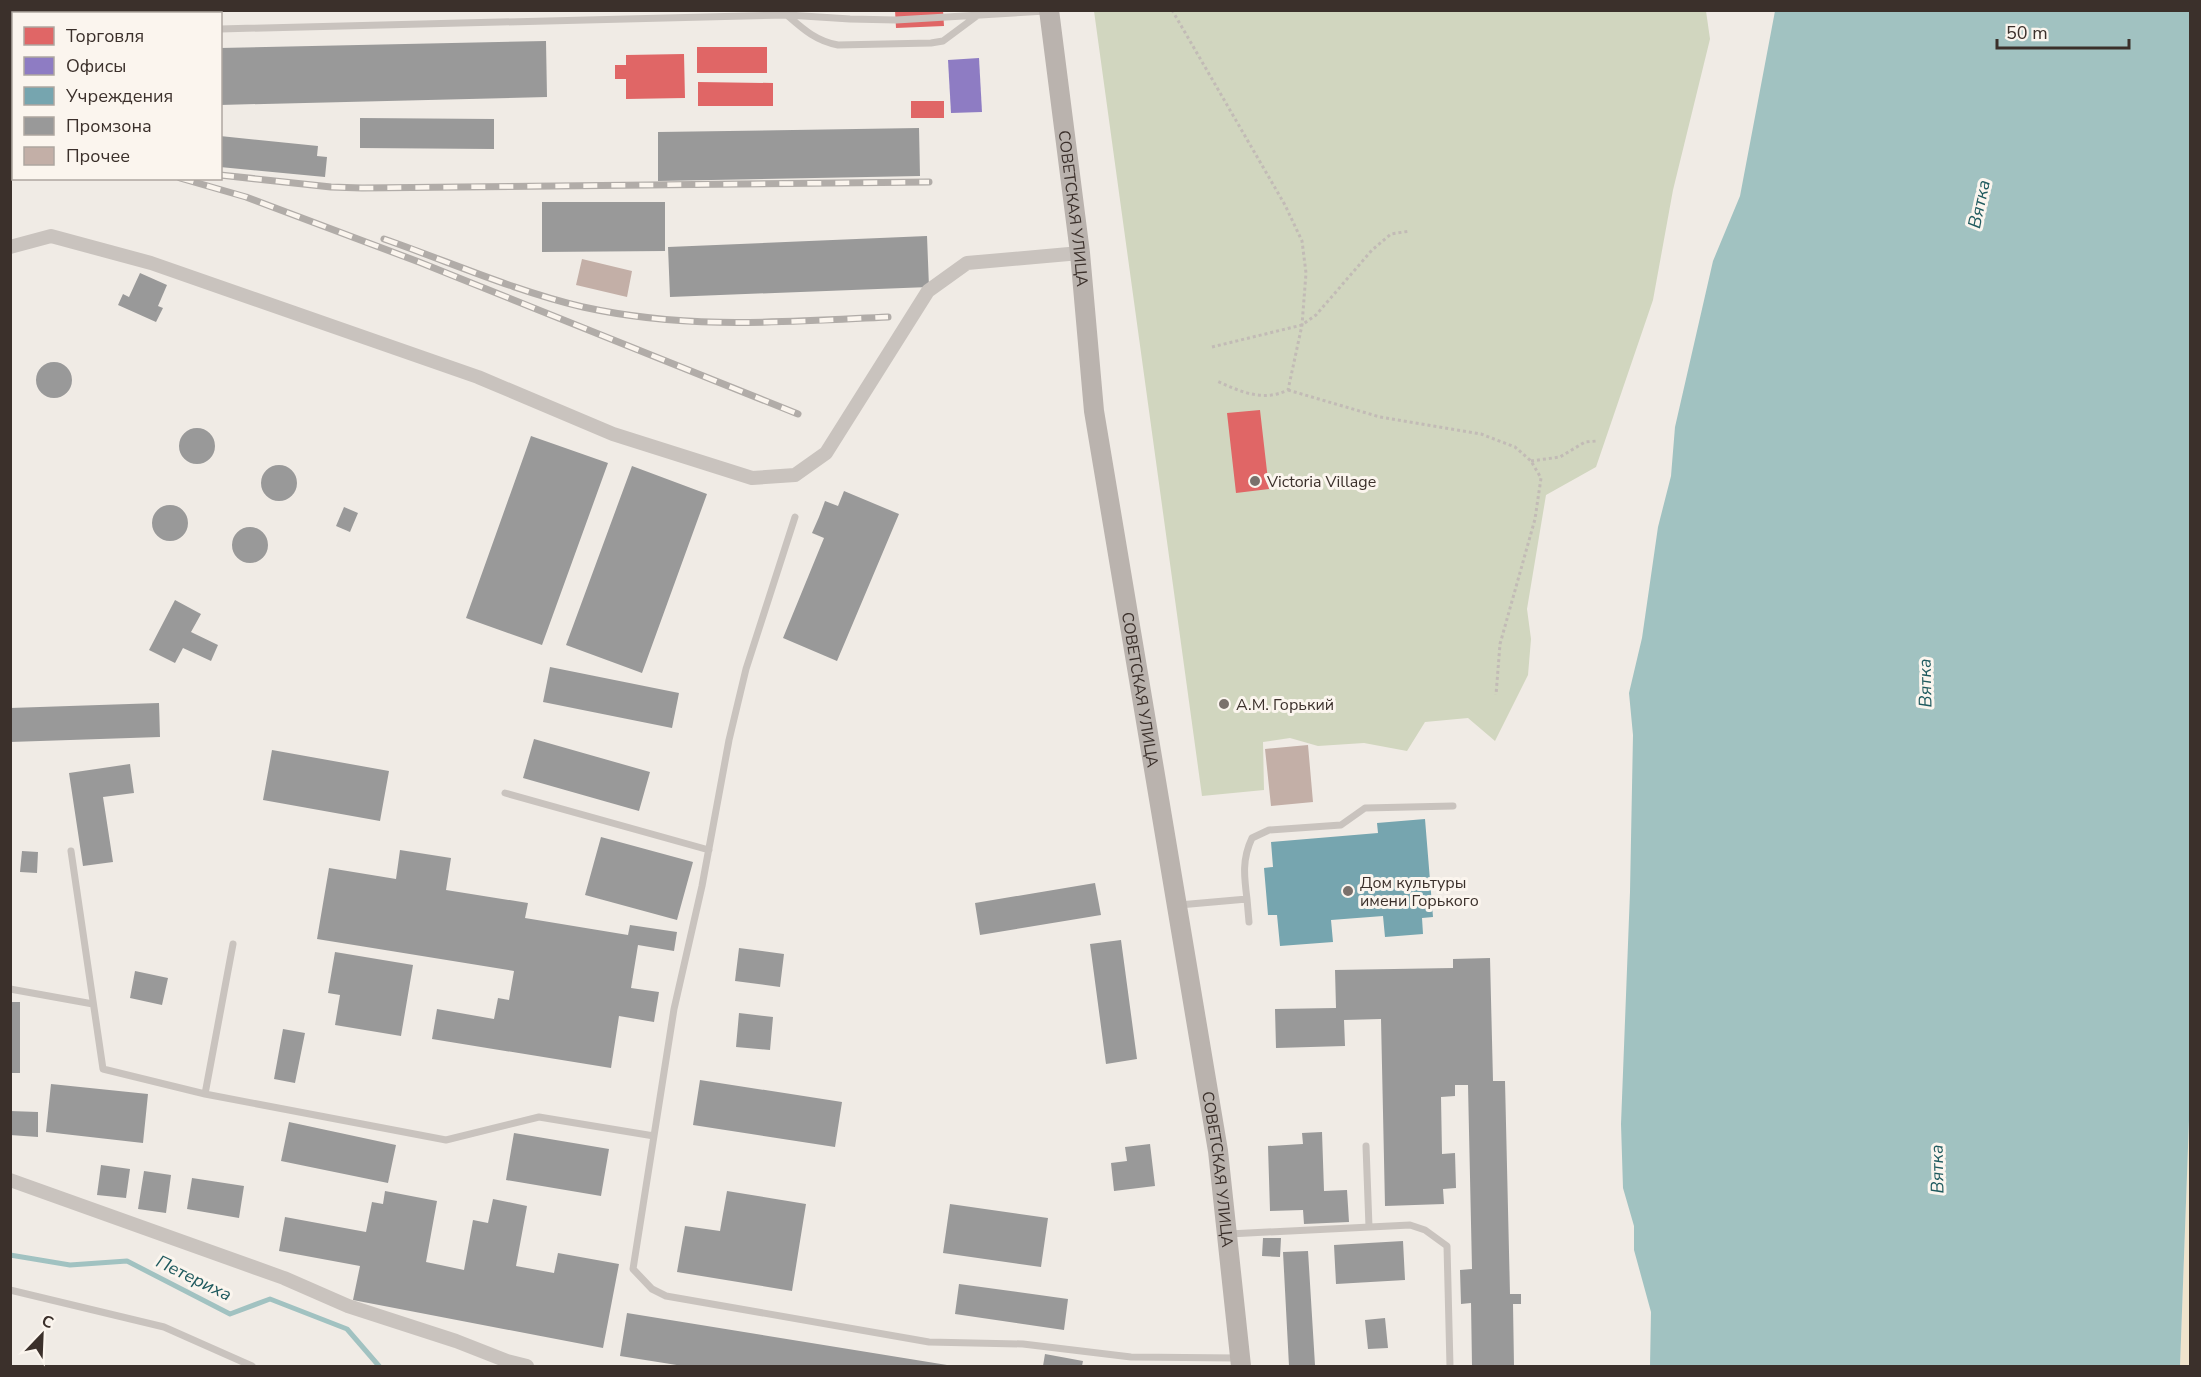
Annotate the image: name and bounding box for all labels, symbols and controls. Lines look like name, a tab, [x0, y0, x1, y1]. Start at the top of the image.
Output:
legend	[12, 12, 222, 180]
scale bar	[1997, 12, 2129, 50]
text: 50 m	[2006, 21, 2048, 45]
text: Торговля	[66, 24, 144, 48]
text: Офисы	[66, 54, 126, 78]
text: Учреждения	[65, 84, 173, 108]
text: Промзона	[66, 114, 152, 138]
street label: СОВЕТСКАЯ УЛИЦА	[1052, 129, 1093, 288]
text: Прочее	[66, 144, 130, 168]
water label: Вятка	[1962, 178, 1996, 230]
place label: Victoria Village	[1266, 471, 1376, 493]
marker: Victoria Village	[1248, 474, 1262, 488]
street label: СОВЕТСКАЯ УЛИЦА	[1116, 610, 1164, 769]
water label: Вятка	[1913, 658, 1937, 708]
place label: А.М. Горький	[1236, 694, 1334, 716]
marker: А.М. Горький	[1217, 697, 1231, 711]
place label: Дом культуры имени Горького	[1360, 872, 1479, 912]
marker: Дом культуры имени Горького	[1341, 884, 1355, 898]
street label: СОВЕТСКАЯ УЛИЦА	[1196, 1090, 1238, 1249]
water label: Вятка	[1925, 1144, 1949, 1194]
water label: Петериха	[152, 1249, 236, 1307]
north arrow	[12, 1305, 72, 1365]
text: С	[38, 1310, 57, 1334]

